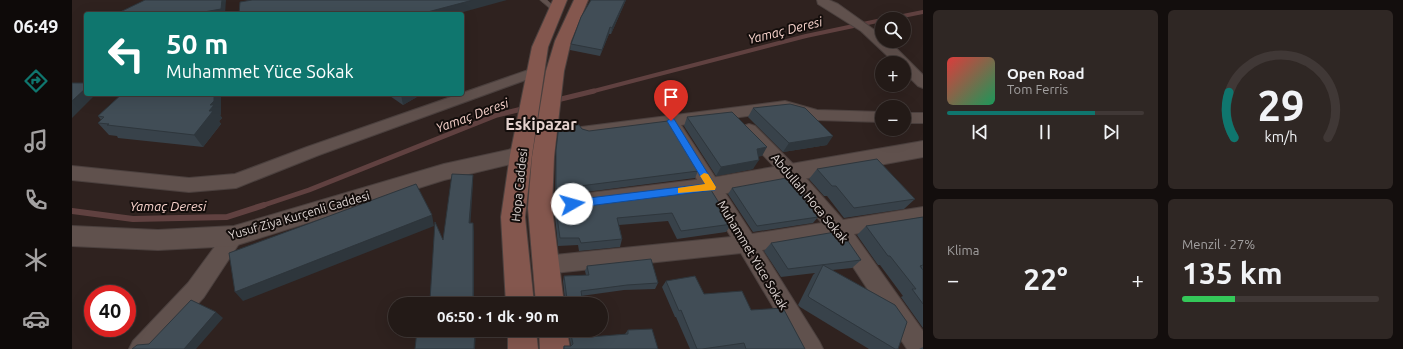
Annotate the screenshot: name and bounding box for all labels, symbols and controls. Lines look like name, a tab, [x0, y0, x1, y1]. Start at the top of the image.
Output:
map controls	[875, 12, 911, 136]
button: search	[875, 12, 911, 48]
water label: Yamaç Deresi	[746, 14, 824, 46]
text: 06:49	[13, 16, 59, 36]
icon: left	[100, 28, 152, 80]
text: 50 m	[166, 28, 228, 59]
button: +	[875, 56, 911, 92]
text: Muhammet Yüce Sokak	[166, 61, 354, 81]
text: Open Road	[1007, 65, 1084, 82]
icon: directions	[22, 67, 50, 95]
pin	[654, 80, 688, 121]
text: 29	[1257, 81, 1304, 128]
text: Tom Ferris	[1007, 82, 1068, 96]
icon: arrive	[660, 86, 682, 108]
water label: Yamaç Deresi	[434, 95, 511, 135]
button: −	[875, 100, 911, 136]
district label: Eskipazar	[505, 115, 577, 133]
icon: previous	[969, 121, 991, 143]
icon: pause	[1034, 121, 1056, 143]
icon: next	[1100, 121, 1122, 143]
icon: music	[22, 127, 50, 155]
text: km/h	[1264, 128, 1297, 144]
street label: Hopa Caddesi	[509, 148, 529, 222]
street label: Abdullah Hoca Sokak	[769, 151, 851, 245]
position arrow	[551, 183, 593, 225]
icon: phone	[22, 186, 50, 214]
street label: Yusuf Ziya Kurçenli Caddesi	[227, 189, 371, 241]
street label: Muhammet Yüce Sokak	[715, 198, 791, 312]
water label: Yamaç Deresi	[130, 199, 207, 213]
text: Menzil · 27%	[1182, 237, 1255, 251]
text: Klima	[947, 243, 979, 257]
icon: climate	[22, 246, 50, 274]
text: 135 km	[1182, 256, 1283, 290]
text: 22°	[1023, 262, 1068, 296]
text: −	[947, 267, 959, 292]
text: +	[1132, 267, 1144, 292]
speed limit sign: 40	[84, 285, 136, 337]
icon: car	[22, 305, 50, 333]
text: 06:50 · 1 dk · 90 m	[437, 308, 559, 325]

